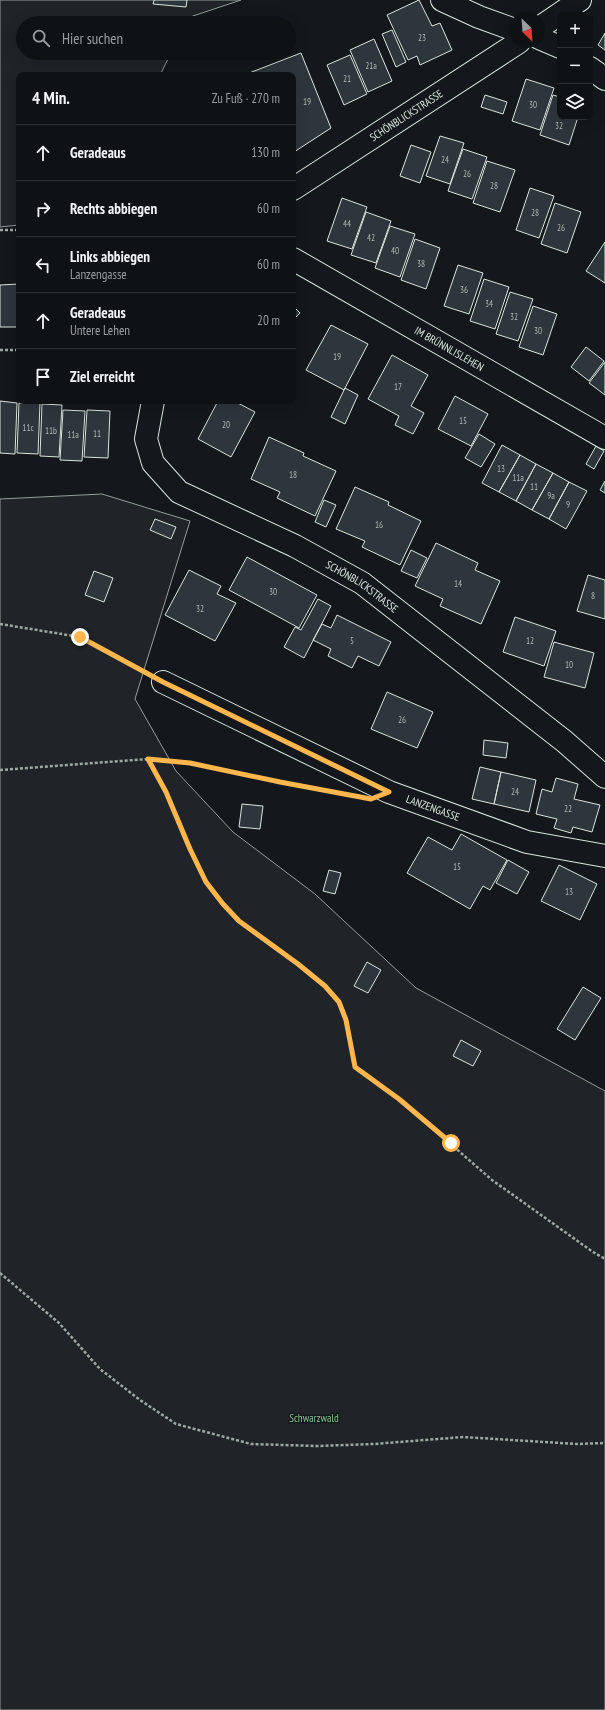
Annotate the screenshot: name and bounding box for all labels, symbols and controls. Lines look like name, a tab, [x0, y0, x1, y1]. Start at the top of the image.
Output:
north arrow	[509, 12, 545, 48]
map controls	[557, 12, 593, 120]
button: +	[557, 12, 593, 48]
search box	[16, 16, 296, 60]
icon: search	[30, 27, 52, 49]
text: Hier suchen	[62, 29, 123, 48]
house number: 23	[418, 32, 426, 43]
button: −	[557, 48, 593, 84]
house number: 21a	[365, 60, 377, 71]
house number: 21	[343, 73, 351, 84]
button: layers	[557, 84, 593, 120]
street label: SCHÖNBLICKSTRASSE	[367, 86, 446, 144]
text: 4 Min.	[32, 87, 70, 109]
text: Zu Fuß · 270 m	[212, 90, 280, 107]
house number: 19	[303, 96, 311, 107]
house number: 30	[529, 99, 537, 110]
house number: 32	[555, 120, 563, 131]
icon: ahead	[32, 142, 54, 164]
text: Geradeaus	[70, 143, 126, 162]
text: 130 m	[251, 144, 280, 161]
house number: 24	[441, 154, 449, 165]
house number: 26	[463, 168, 471, 179]
house number: 28	[490, 180, 498, 191]
icon: right	[32, 198, 54, 220]
text: Rechts abbiegen	[70, 199, 157, 218]
text: 60 m	[257, 200, 280, 217]
house number: 28	[531, 207, 539, 218]
house number: 44	[343, 218, 351, 229]
house number: 26	[557, 222, 565, 233]
house number: 42	[367, 232, 375, 243]
house number: 40	[391, 245, 399, 256]
text: Links abbiegen	[70, 247, 150, 266]
icon: left	[32, 254, 54, 276]
text: 60 m	[257, 256, 280, 273]
house number: 38	[417, 258, 425, 269]
text: Lanzengasse	[70, 266, 127, 283]
house number: 36	[460, 284, 468, 295]
house number: 34	[485, 298, 493, 309]
text: Geradeaus	[70, 303, 126, 322]
icon: ahead	[32, 310, 54, 332]
house number: 32	[510, 311, 518, 322]
text: 20 m	[257, 312, 280, 329]
text: Untere Lehen	[70, 322, 130, 339]
street label: IM BRÜNNLISLEHEN	[412, 323, 486, 374]
house number: 30	[534, 325, 542, 336]
house number: 19	[333, 351, 341, 362]
icon: arrive	[32, 366, 54, 388]
text: Ziel erreicht	[70, 367, 135, 386]
house number: 17	[394, 381, 402, 392]
house number: 15	[459, 415, 467, 426]
house number: 20	[222, 419, 230, 430]
house number: 11c	[22, 422, 34, 433]
house number: 11b	[45, 425, 57, 436]
house number: 11	[93, 428, 101, 439]
house number: 11a	[67, 429, 79, 440]
house number: 13	[497, 463, 505, 474]
house number: 18	[289, 469, 297, 480]
house number: 11a	[512, 472, 524, 483]
house number: 11	[530, 481, 538, 492]
house number: 9a	[547, 490, 555, 501]
house number: 9	[566, 499, 570, 510]
house number: 16	[375, 519, 383, 530]
street label: SCHÖNBLICKSTRASSE	[323, 557, 401, 616]
house number: 14	[454, 578, 462, 589]
house number: 30	[269, 586, 277, 597]
house number: 8	[591, 590, 595, 601]
house number: 32	[196, 603, 204, 614]
route end	[71, 628, 89, 646]
house number: 5	[350, 635, 354, 646]
house number: 12	[526, 635, 534, 646]
house number: 10	[565, 659, 573, 670]
house number: 26	[398, 714, 406, 725]
house number: 24	[511, 786, 519, 797]
street label: LANZENGASSE	[404, 792, 462, 824]
house number: 22	[564, 803, 572, 814]
house number: 15	[453, 861, 461, 872]
house number: 13	[565, 886, 573, 897]
route start	[442, 1134, 460, 1152]
park label: Schwarzwald	[289, 1411, 339, 1425]

